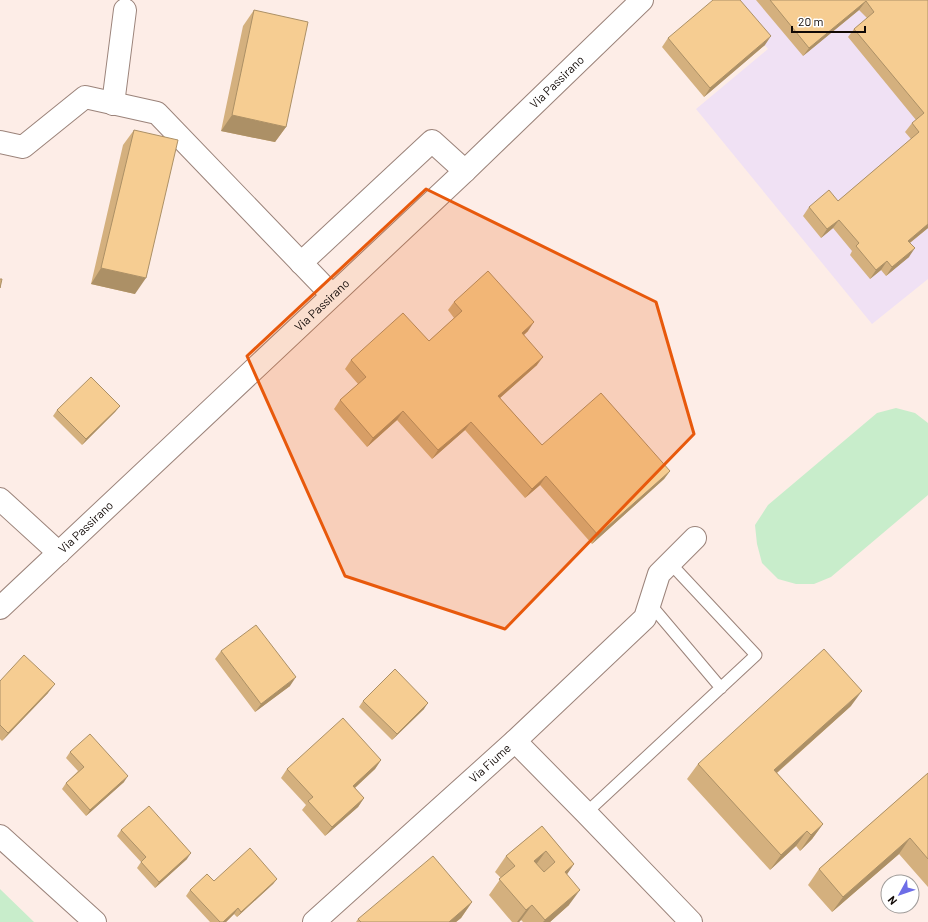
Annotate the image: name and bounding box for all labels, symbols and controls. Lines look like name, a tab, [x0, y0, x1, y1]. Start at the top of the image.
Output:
scale bar	[792, 8, 865, 34]
text: 20 m	[798, 14, 824, 28]
street label: Via Passirano	[526, 52, 586, 111]
street label: Via Passirano	[291, 276, 352, 334]
street label: Via Passirano	[55, 497, 116, 555]
street label: Via Fiume	[466, 740, 513, 785]
north arrow	[880, 874, 920, 914]
text: N	[885, 894, 899, 908]

